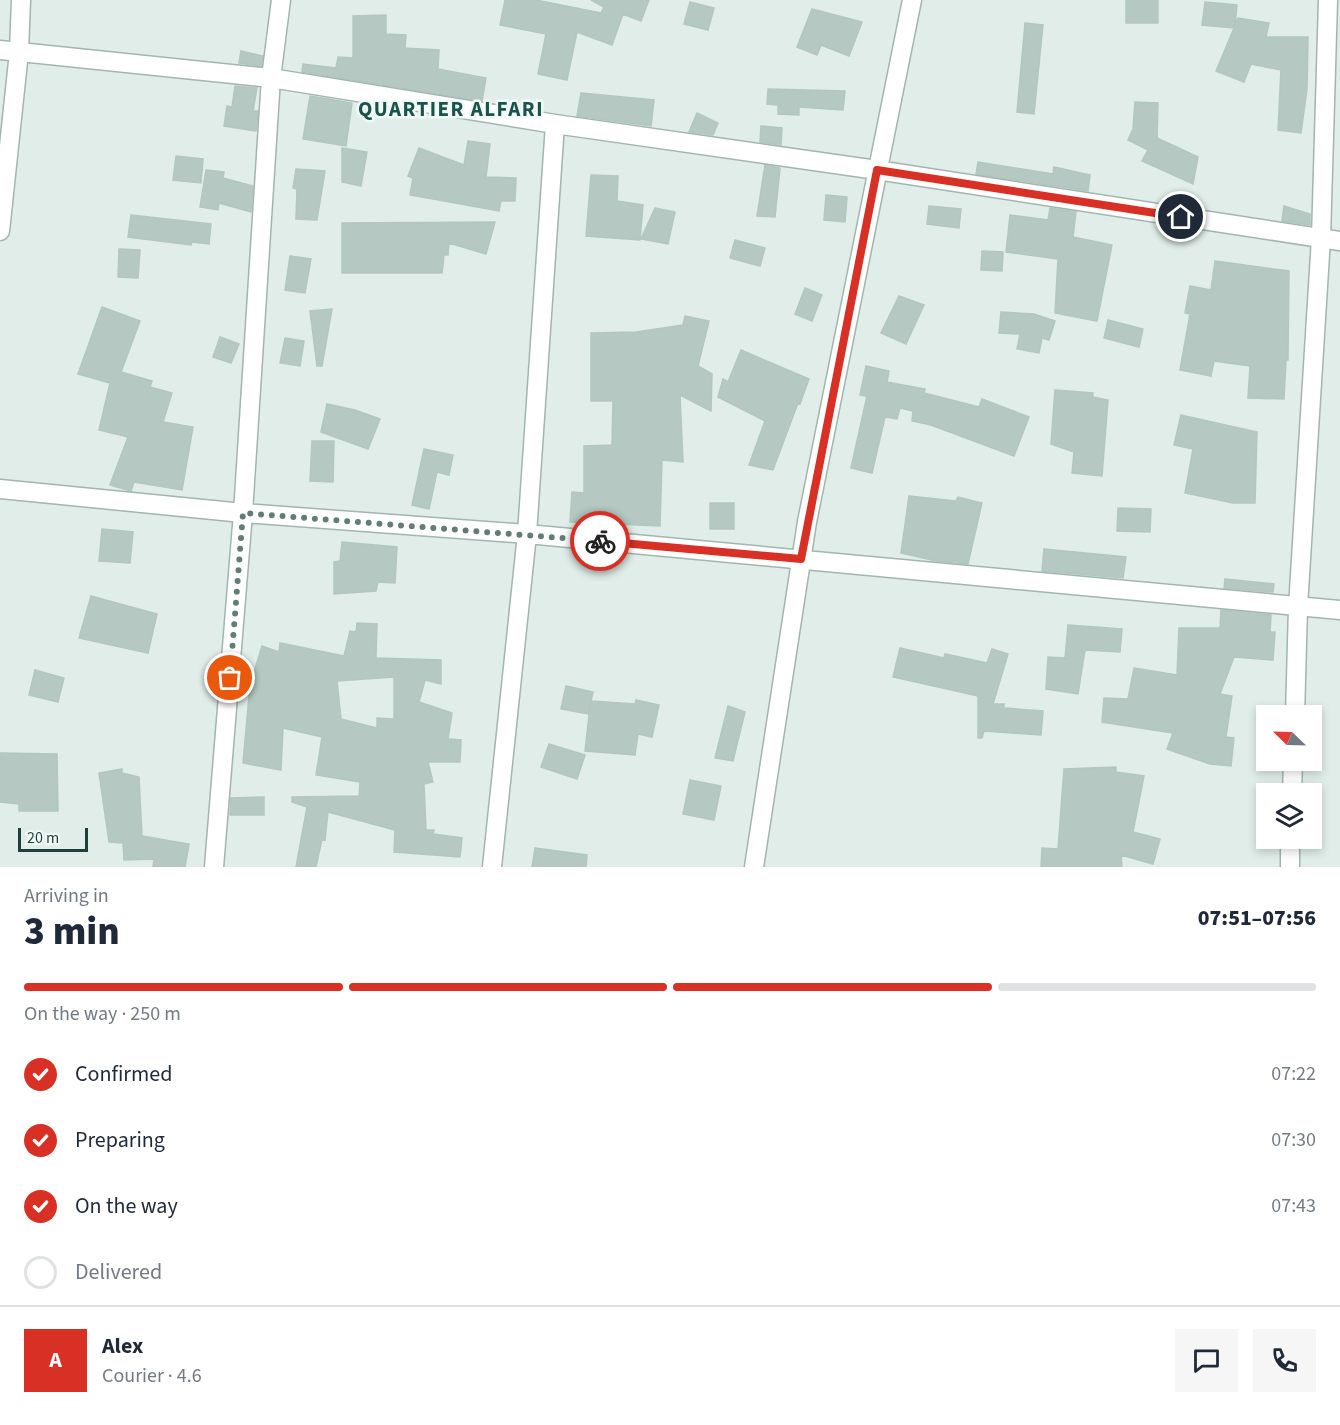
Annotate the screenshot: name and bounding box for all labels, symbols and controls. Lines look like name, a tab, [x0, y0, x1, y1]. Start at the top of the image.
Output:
district label: QUARTIER ALFARI	[358, 94, 544, 124]
pin	[1155, 191, 1206, 242]
icon: home	[1164, 200, 1197, 233]
courier	[570, 511, 630, 571]
icon: bike	[584, 525, 617, 558]
pin	[204, 652, 255, 703]
icon: bag	[213, 661, 246, 694]
north arrow	[1256, 705, 1322, 771]
map controls	[1256, 705, 1322, 849]
button: layers	[1256, 783, 1322, 849]
scale bar	[18, 825, 88, 852]
text: 20 m	[27, 827, 59, 849]
text: Arriving in	[24, 882, 109, 910]
text: 07:51–07:56	[1198, 902, 1316, 934]
text: 3 min	[24, 904, 120, 960]
text: On the way · 250 m	[24, 1000, 181, 1028]
icon: check	[24, 1058, 57, 1091]
text: Confirmed	[75, 1058, 172, 1090]
text: 07:22	[1271, 1060, 1316, 1088]
icon: check	[24, 1124, 57, 1157]
text: Preparing	[75, 1124, 165, 1156]
text: 07:30	[1271, 1126, 1316, 1154]
icon: check	[24, 1190, 57, 1223]
text: On the way	[75, 1190, 178, 1222]
text: 07:43	[1271, 1192, 1316, 1220]
text: Delivered	[75, 1256, 162, 1288]
button: chat	[1175, 1329, 1238, 1392]
button: phone	[1253, 1329, 1316, 1392]
text: Alex	[102, 1330, 143, 1362]
text: A	[49, 1344, 62, 1376]
text: Courier · 4.6	[102, 1362, 202, 1390]

